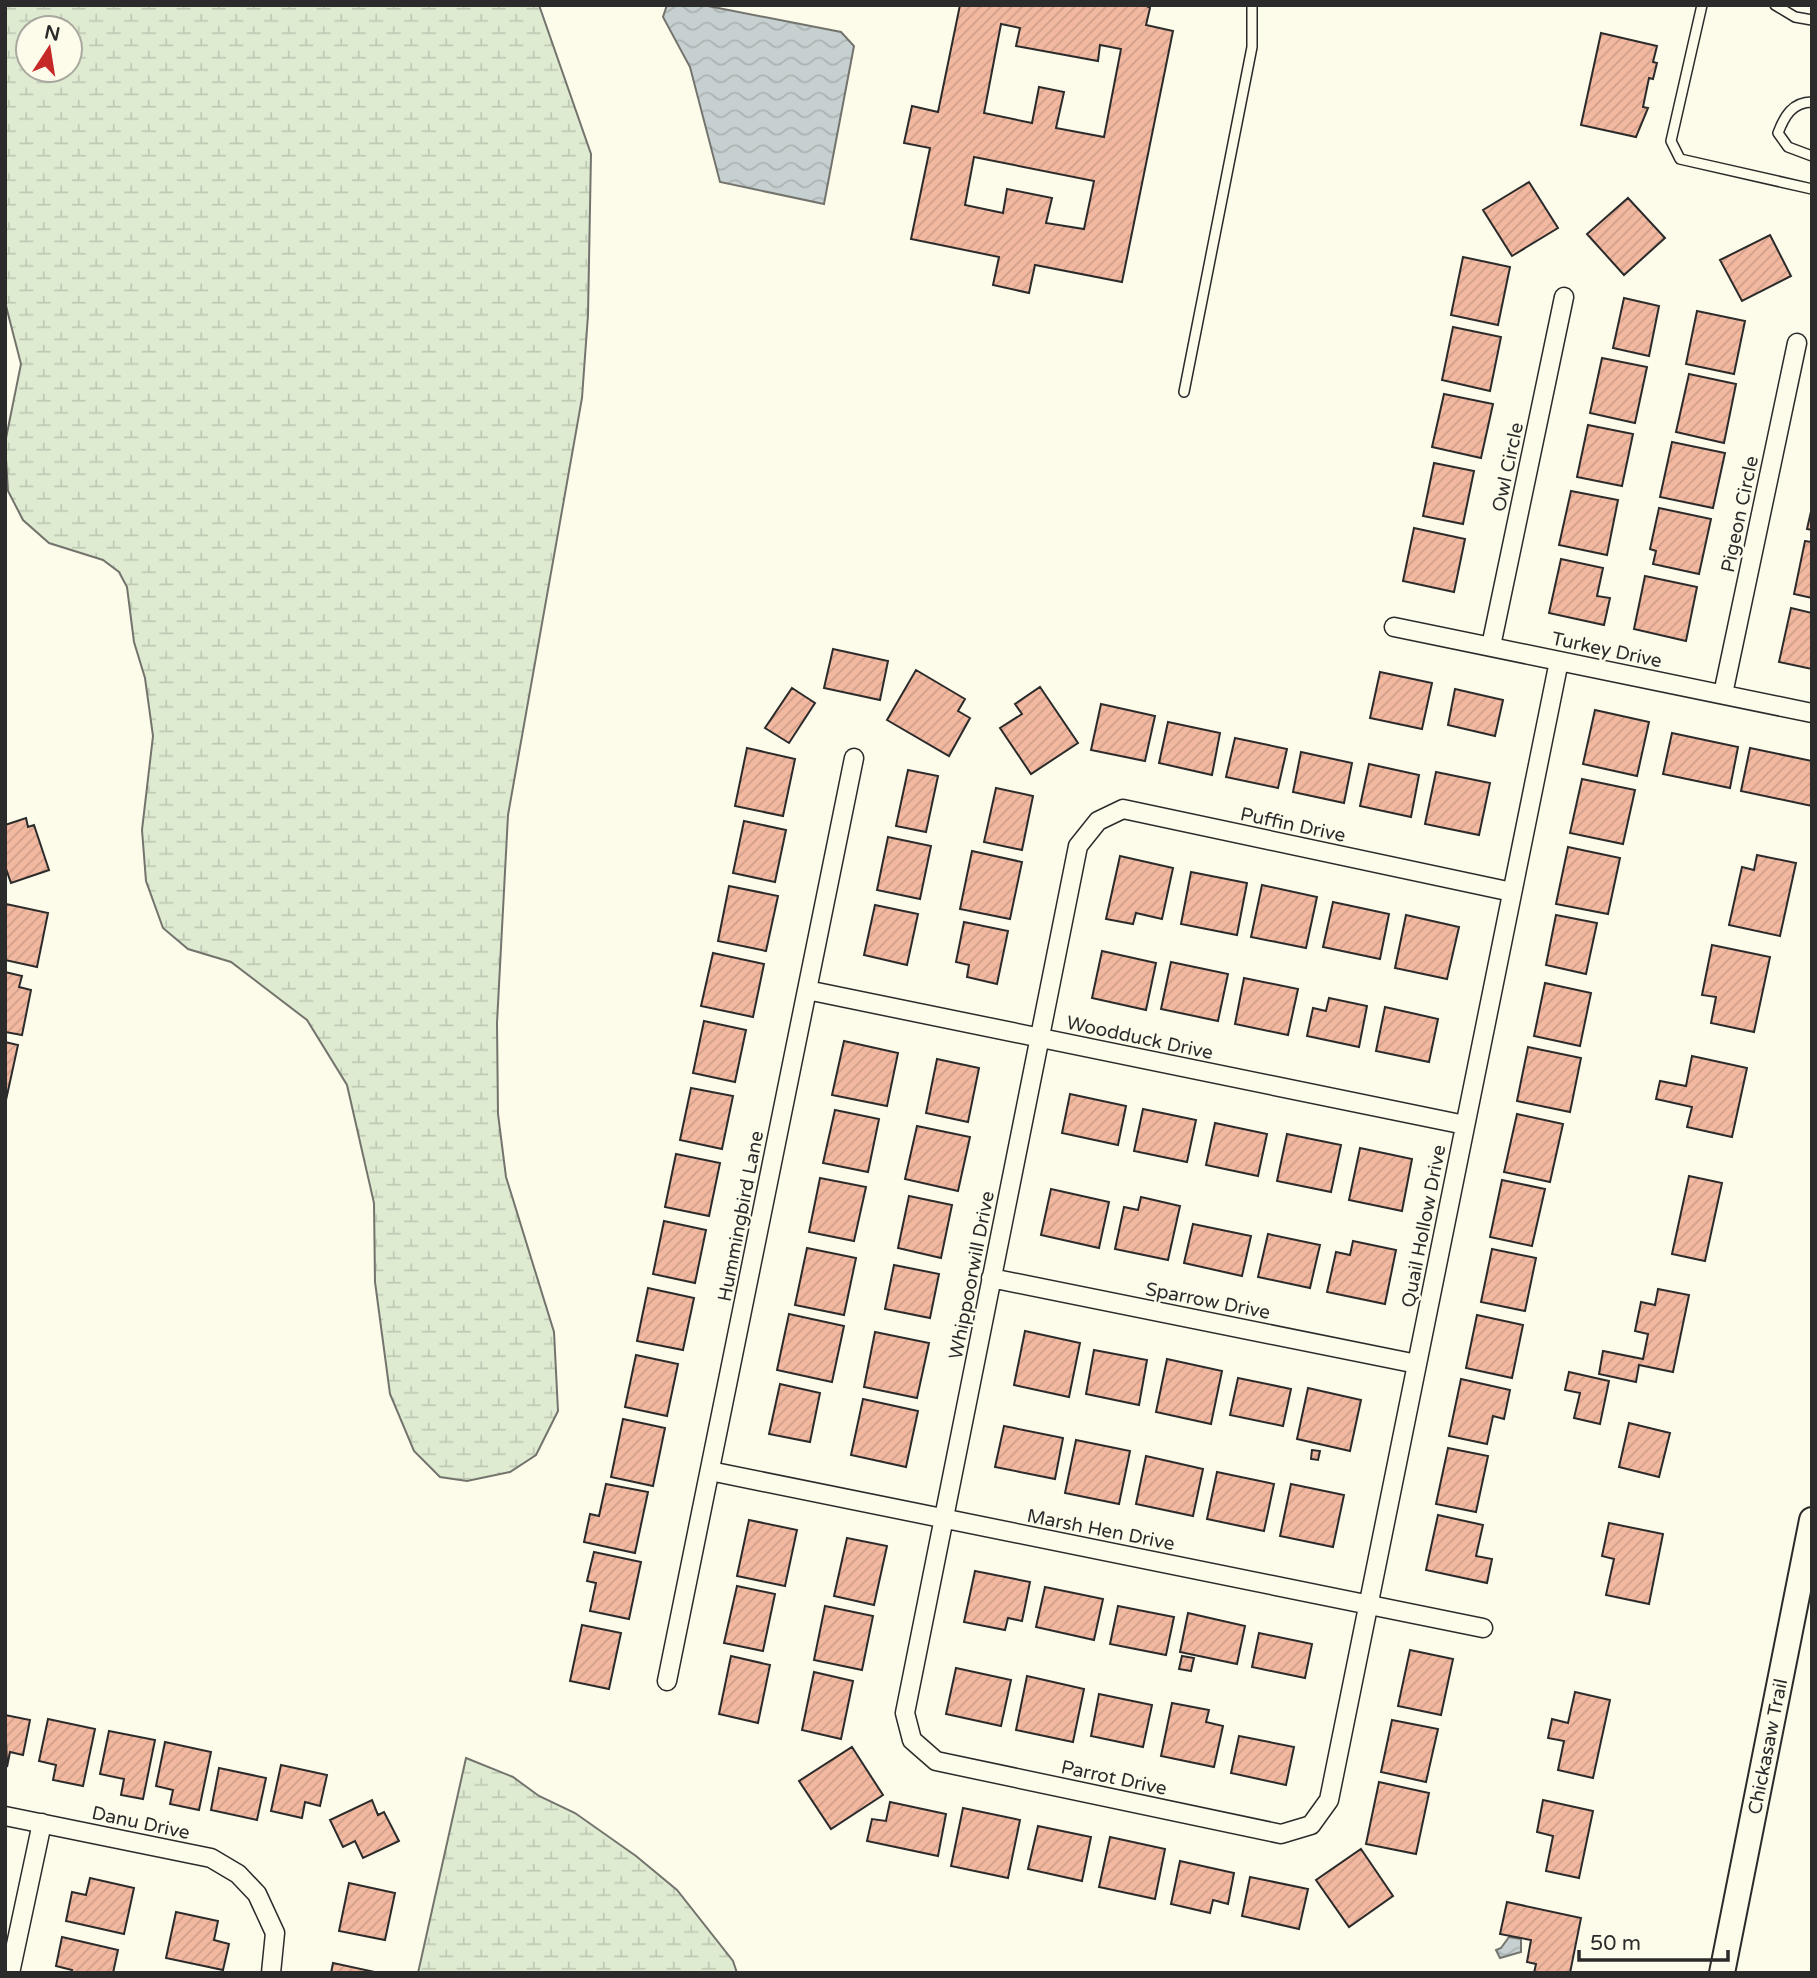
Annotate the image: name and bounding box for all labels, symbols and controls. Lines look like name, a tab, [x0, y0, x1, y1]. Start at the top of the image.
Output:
north arrow	[14, 14, 84, 84]
text: N	[43, 21, 62, 46]
street label: Owl Circle	[1488, 421, 1528, 514]
street label: Pigeon Circle	[1717, 454, 1763, 575]
street label: Turkey Drive	[1550, 628, 1664, 672]
street label: Puffin Drive	[1238, 803, 1347, 847]
street label: Woodduck Drive	[1065, 1012, 1215, 1064]
street label: Hummingbird Lane	[714, 1129, 768, 1303]
street label: Quail Hollow Drive	[1397, 1143, 1451, 1309]
street label: Whippoorwill Drive	[945, 1189, 999, 1361]
street label: Sparrow Drive	[1144, 1278, 1272, 1324]
street label: Marsh Hen Drive	[1025, 1505, 1177, 1555]
street label: Chickasaw Trail	[1744, 1677, 1792, 1816]
street label: Parrot Drive	[1059, 1756, 1169, 1800]
street label: Danu Drive	[90, 1802, 192, 1844]
scale bar	[1579, 1918, 1728, 1962]
text: 50 m	[1590, 1931, 1641, 1956]

